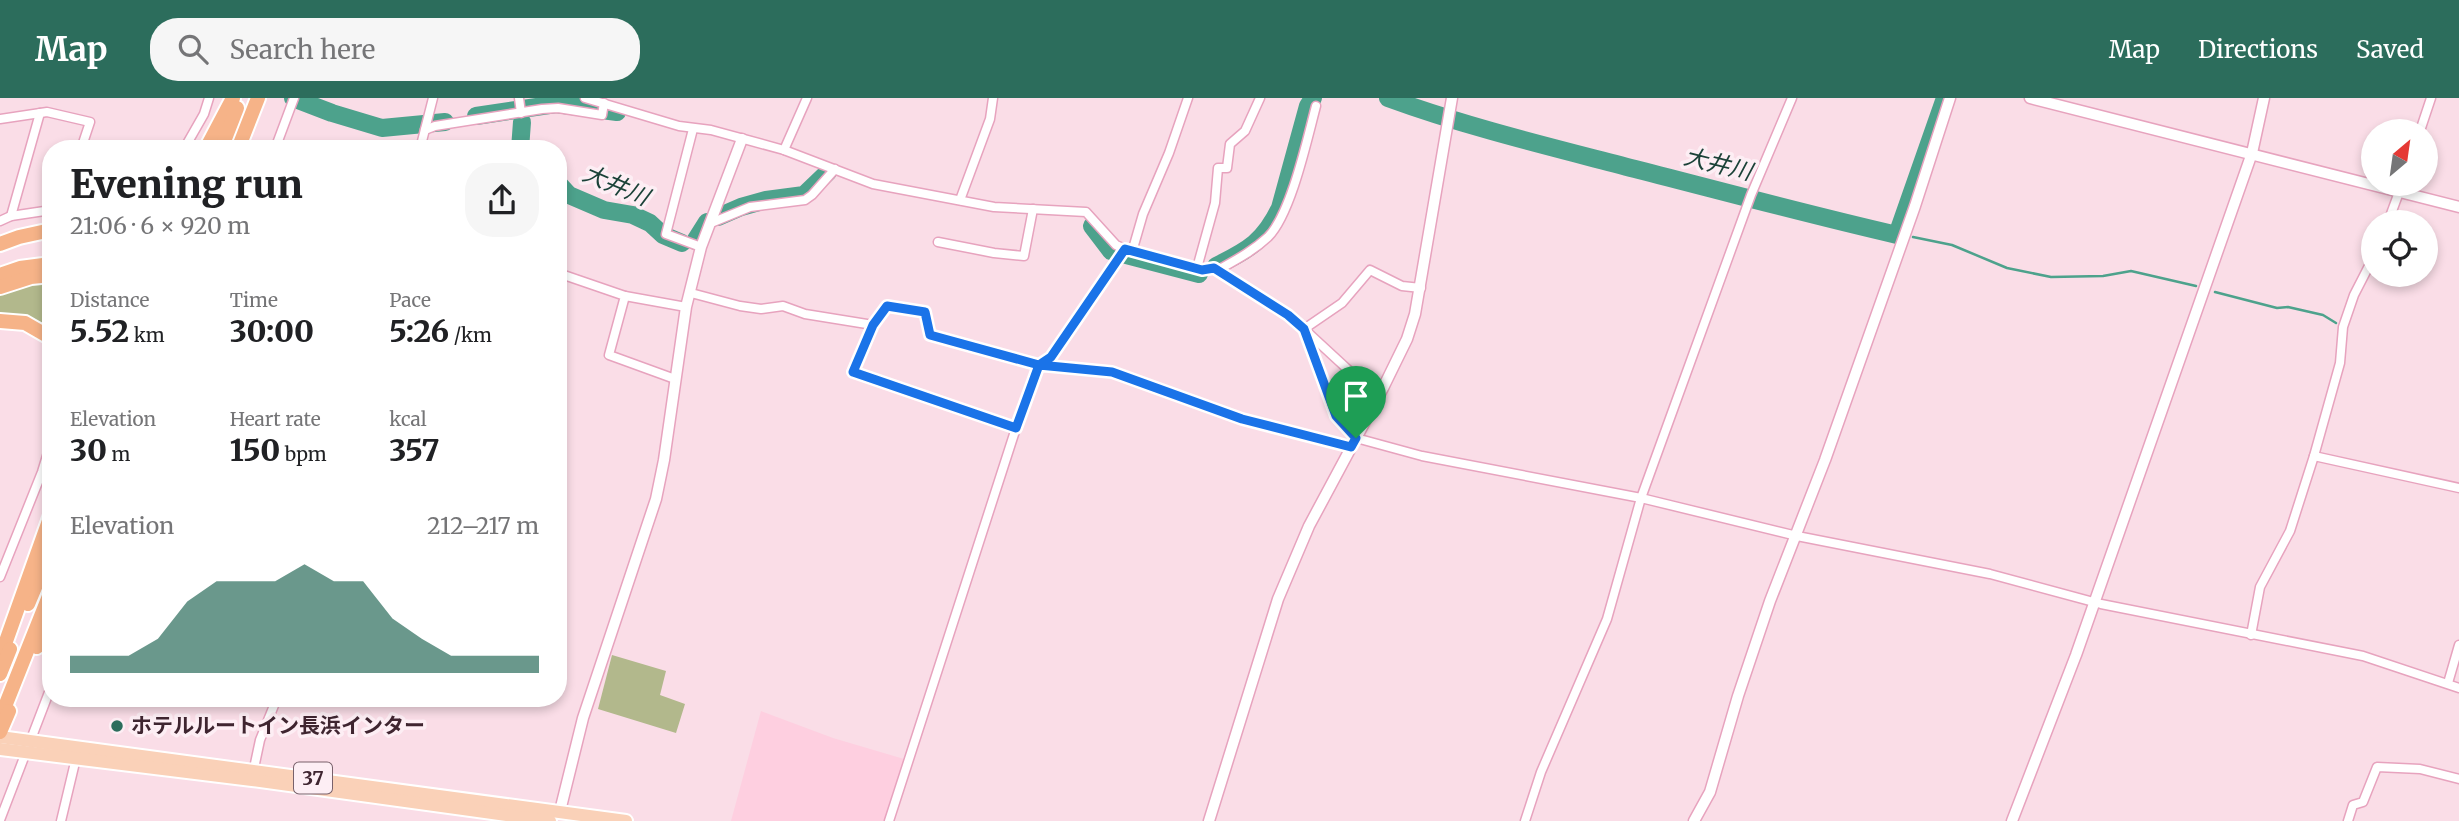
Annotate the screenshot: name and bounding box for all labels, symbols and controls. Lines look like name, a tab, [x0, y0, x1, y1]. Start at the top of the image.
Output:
search box	[150, 18, 640, 81]
text: Map	[35, 29, 108, 70]
icon: search	[174, 30, 212, 68]
text: Search here	[230, 33, 375, 66]
text: Map	[2109, 34, 2160, 65]
text: Directions	[2198, 34, 2318, 65]
text: Saved	[2356, 34, 2424, 65]
north arrow	[2361, 119, 2438, 196]
map controls	[2361, 119, 2438, 287]
water label: 大井川	[1681, 141, 1758, 187]
water label: 大井川	[579, 158, 656, 213]
text: Evening run	[70, 161, 303, 208]
button: share	[465, 163, 539, 237]
button: locate	[2361, 210, 2438, 287]
text: 21:06 · 6 × 920 m	[70, 211, 250, 240]
text: Distance	[70, 288, 149, 312]
text: Time	[230, 288, 278, 312]
text: Pace	[389, 288, 431, 312]
text: 5.52	[70, 312, 129, 350]
text: 30:00	[230, 312, 314, 350]
text: 5:26	[389, 312, 449, 350]
text: km	[129, 323, 165, 347]
text: /km	[449, 323, 492, 347]
pin	[1326, 366, 1386, 438]
icon: arrive	[1337, 377, 1375, 415]
text: Elevation	[70, 407, 156, 431]
text: Heart rate	[230, 407, 321, 431]
text: kcal	[389, 407, 427, 431]
text: 30	[70, 431, 107, 469]
text: 150	[230, 431, 280, 469]
text: 357	[389, 431, 440, 469]
text: m	[107, 442, 130, 466]
text: bpm	[280, 442, 327, 466]
text: Elevation	[70, 511, 174, 540]
text: 212–217 m	[427, 511, 539, 540]
place label: ホテルルートイン長浜インター	[131, 712, 425, 739]
marker: ホテルルートイン長浜インター	[109, 718, 125, 734]
road number: 37	[294, 762, 332, 793]

